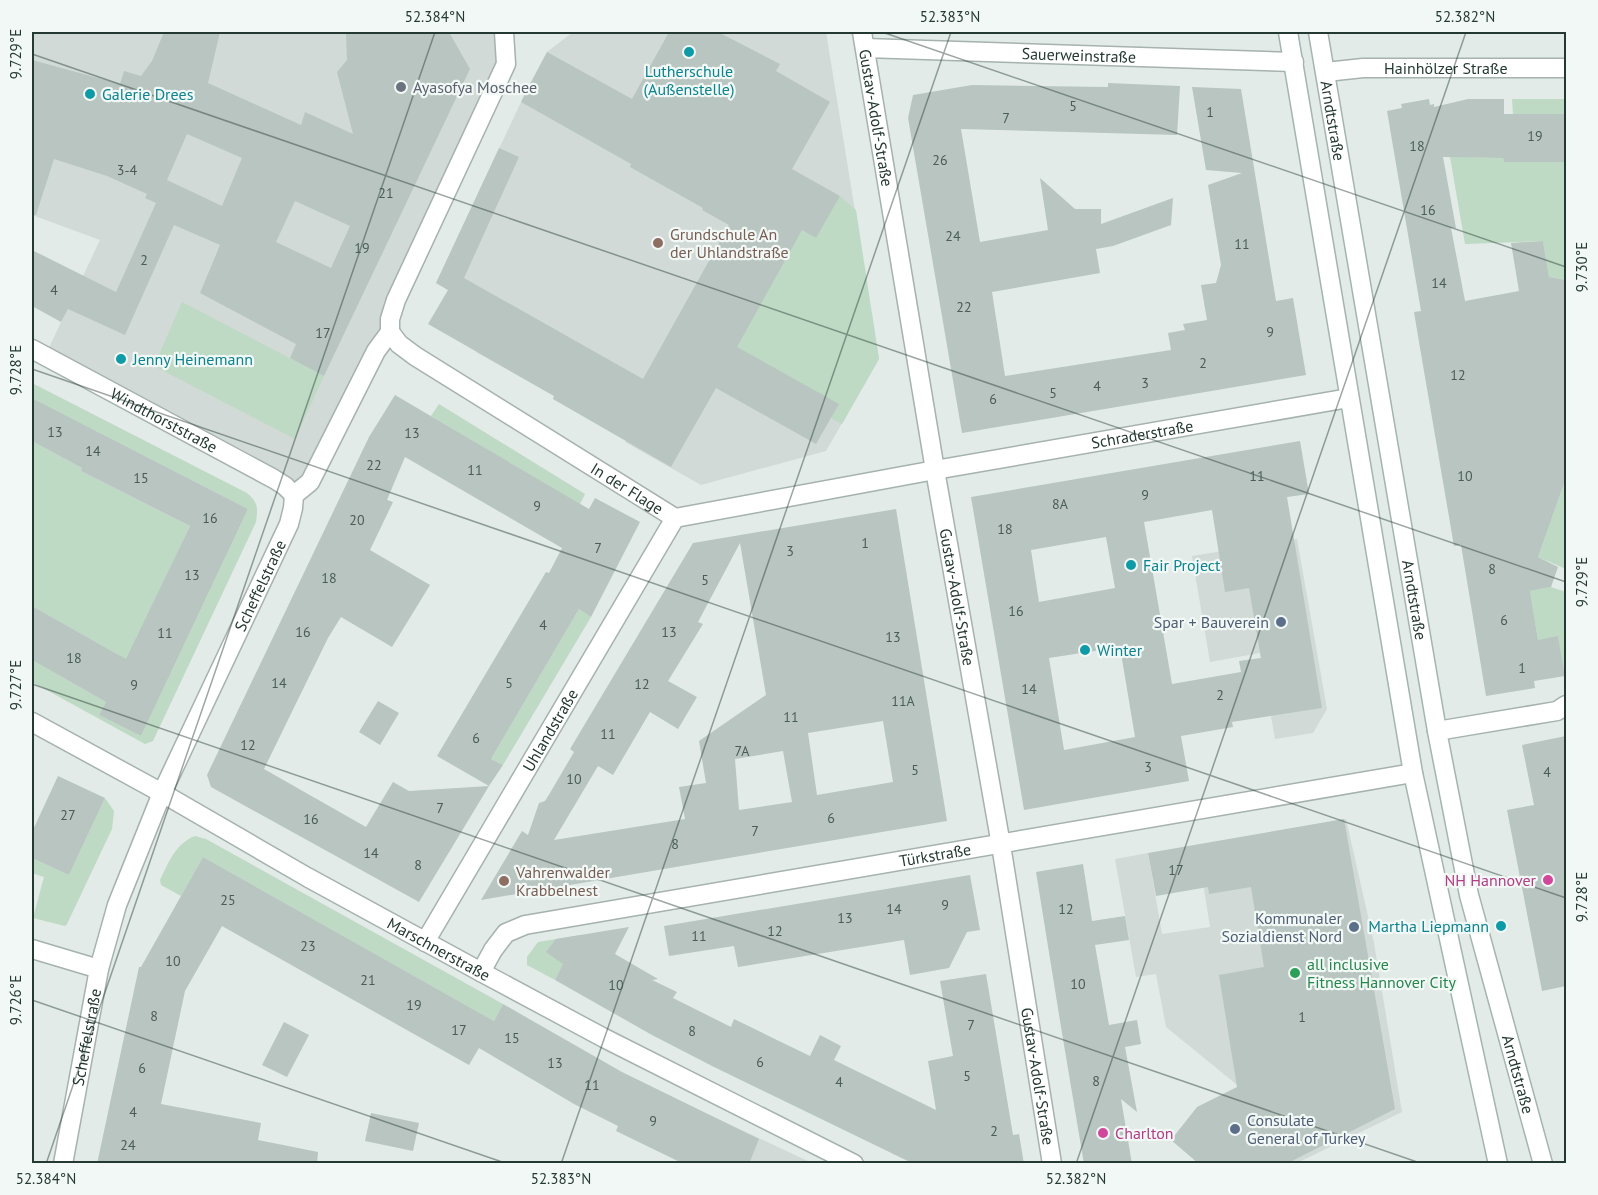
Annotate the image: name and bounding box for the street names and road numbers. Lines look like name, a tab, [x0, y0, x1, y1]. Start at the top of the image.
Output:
street label: Sauerweinstraße	[1021, 43, 1137, 67]
street label: Gustav-Adolf-Straße	[855, 48, 898, 188]
street label: Hainhölzer Straße	[1384, 58, 1508, 78]
street label: Arndtstraße	[1316, 79, 1350, 162]
street label: Windthorststraße	[107, 383, 221, 457]
street label: Schraderstraße	[1090, 415, 1195, 453]
street label: In der Flage	[587, 458, 667, 518]
street label: Gustav-Adolf-Straße	[935, 527, 979, 667]
street label: Scheffelstraße	[230, 537, 290, 634]
street label: Arndtstraße	[1398, 558, 1431, 641]
street label: Uhlandstraße	[518, 685, 582, 775]
street label: Türkstraße	[897, 839, 972, 871]
street label: Marschnerstraße	[384, 913, 494, 985]
street label: Scheffelstraße	[68, 987, 105, 1087]
street label: Gustav-Adolf-Straße	[1017, 1006, 1059, 1147]
street label: Arndtstraße	[1498, 1033, 1539, 1116]

